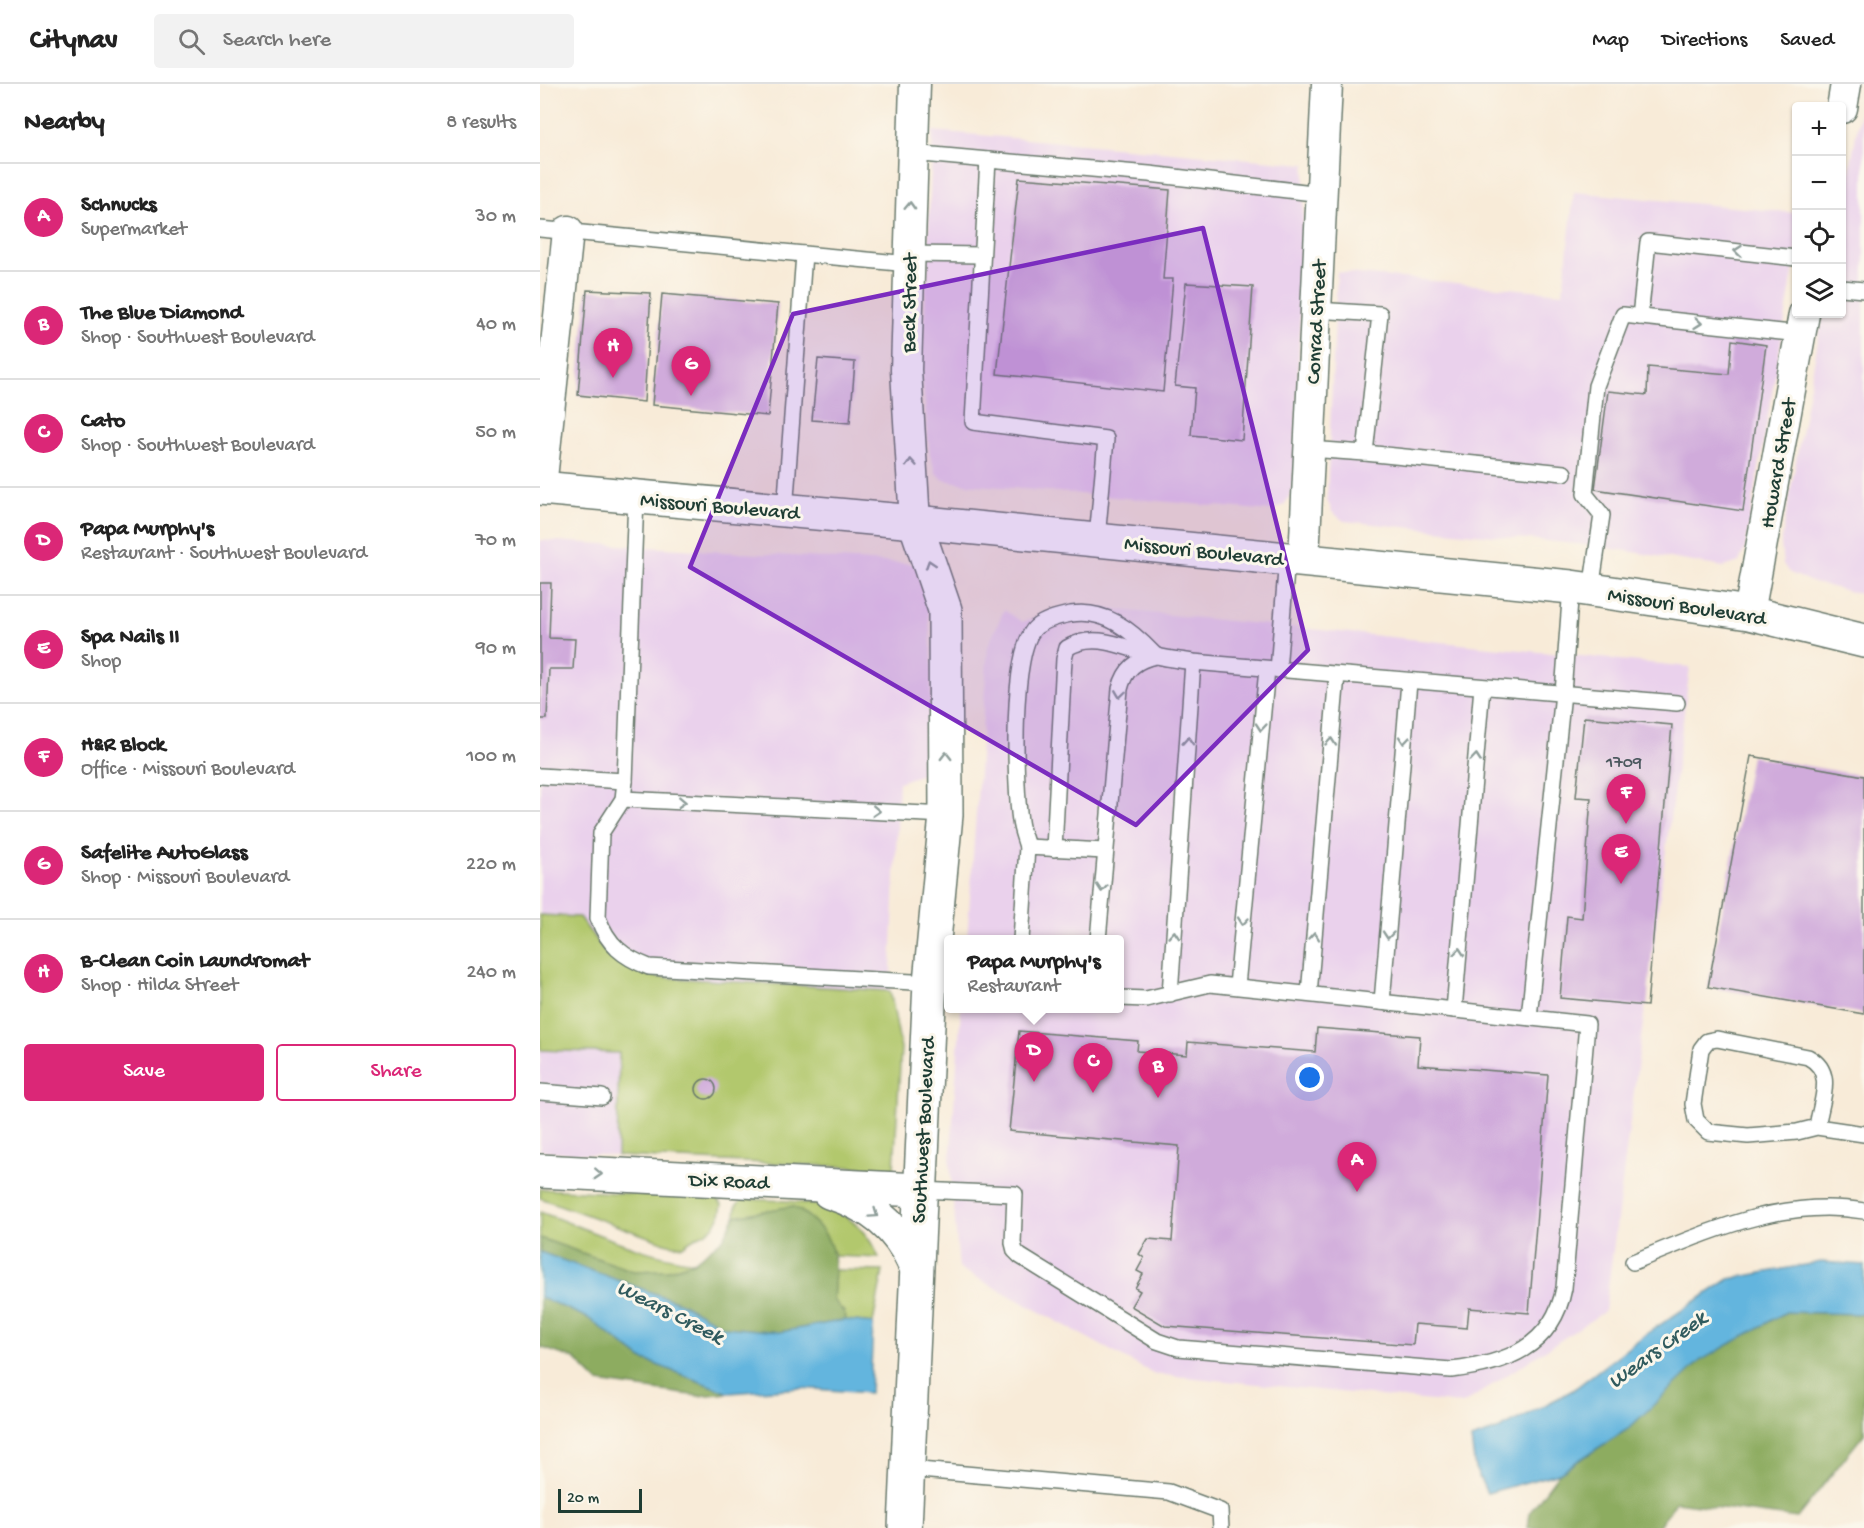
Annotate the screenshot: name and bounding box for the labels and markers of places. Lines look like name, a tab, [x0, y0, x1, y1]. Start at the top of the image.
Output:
pin: H	[594, 328, 632, 378]
pin: G	[672, 346, 710, 396]
pin: F	[1606, 774, 1646, 824]
pin: E	[1602, 834, 1640, 884]
pin: D	[1014, 1032, 1054, 1082]
pin: C	[1074, 1044, 1112, 1093]
pin: B	[1138, 1048, 1178, 1098]
pin: A	[1338, 1142, 1376, 1192]

